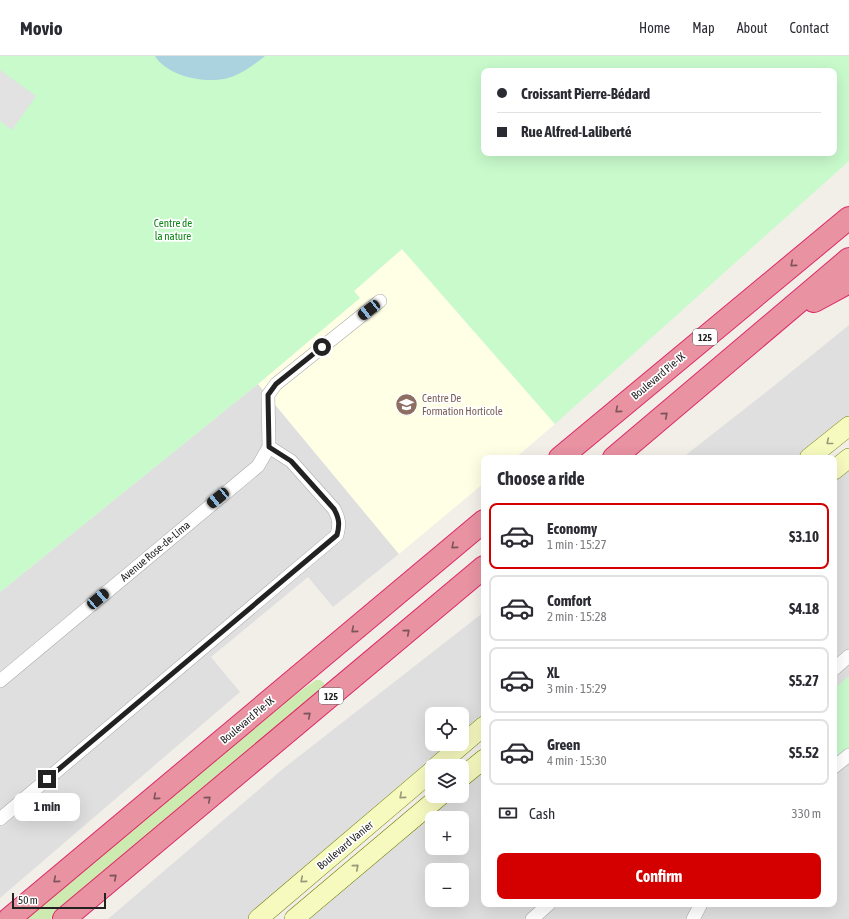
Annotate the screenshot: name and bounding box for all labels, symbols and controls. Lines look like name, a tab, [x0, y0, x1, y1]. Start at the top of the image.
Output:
text: Movio	[20, 17, 63, 39]
text: Home	[639, 20, 670, 36]
text: Map	[692, 20, 715, 36]
text: About	[737, 20, 768, 36]
text: Contact	[790, 20, 829, 36]
text: Croissant Pierre-Bédard	[521, 85, 650, 102]
text: Rue Alfred-Laliberté	[521, 123, 631, 140]
park label: Centre de la nature	[154, 217, 192, 242]
one-way arrow	[790, 260, 798, 267]
car	[356, 298, 382, 322]
road number: 125	[693, 329, 717, 345]
route start	[313, 338, 331, 356]
street label: Boulevard Pie-IX	[629, 350, 687, 402]
school or university icon: Centre De Formation Horticole	[393, 391, 419, 417]
place label: Centre De Formation Horticole	[422, 392, 503, 417]
one-way arrow	[615, 405, 622, 412]
one-way arrow	[661, 412, 668, 419]
one-way arrow	[827, 437, 834, 444]
text: Choose a ride	[497, 468, 585, 489]
car	[205, 486, 231, 510]
street label: Avenue Rose-de-Lima	[118, 518, 192, 584]
icon: car	[499, 518, 535, 554]
text: Economy	[547, 520, 597, 537]
text: $3.10	[789, 528, 819, 545]
text: 1 min · 15:27	[547, 537, 607, 552]
one-way arrow	[451, 542, 459, 549]
car	[85, 587, 111, 611]
icon: car	[499, 590, 535, 626]
text: Comfort	[547, 592, 591, 609]
text: $4.18	[789, 600, 819, 617]
text: 2 min · 15:28	[547, 609, 607, 624]
one-way arrow	[352, 625, 359, 632]
one-way arrow	[403, 629, 410, 636]
icon: car	[499, 662, 535, 698]
text: XL	[547, 664, 560, 681]
text: $5.27	[789, 672, 819, 689]
text: 3 min · 15:29	[547, 681, 607, 696]
road number: 125	[319, 688, 343, 704]
street label: Boulevard Pie-IX	[218, 694, 276, 746]
map controls	[425, 707, 469, 907]
button: locate	[425, 707, 469, 751]
one-way arrow	[303, 713, 310, 720]
icon: car	[499, 734, 535, 770]
text: Green	[547, 736, 580, 753]
text: $5.52	[789, 744, 819, 761]
text: 4 min · 15:30	[547, 753, 607, 768]
button: layers	[425, 759, 469, 803]
route end	[38, 770, 56, 788]
one-way arrow	[400, 791, 407, 798]
one-way arrow	[153, 792, 160, 799]
callout: 1 min	[14, 793, 80, 821]
one-way arrow	[203, 796, 210, 803]
text: 1 min	[34, 799, 60, 814]
icon: cash	[497, 802, 519, 824]
text: Cash	[529, 805, 555, 822]
text: 330 m	[792, 806, 821, 821]
button: +	[425, 811, 469, 855]
street label: Boulevard Vanier	[315, 818, 376, 872]
button: Confirm	[497, 853, 821, 899]
button: −	[425, 863, 469, 907]
one-way arrow	[351, 864, 358, 871]
one-way arrow	[53, 875, 61, 882]
one-way arrow	[109, 875, 117, 882]
one-way arrow	[301, 876, 308, 883]
scale bar	[12, 891, 106, 910]
text: 50 m	[18, 894, 38, 906]

